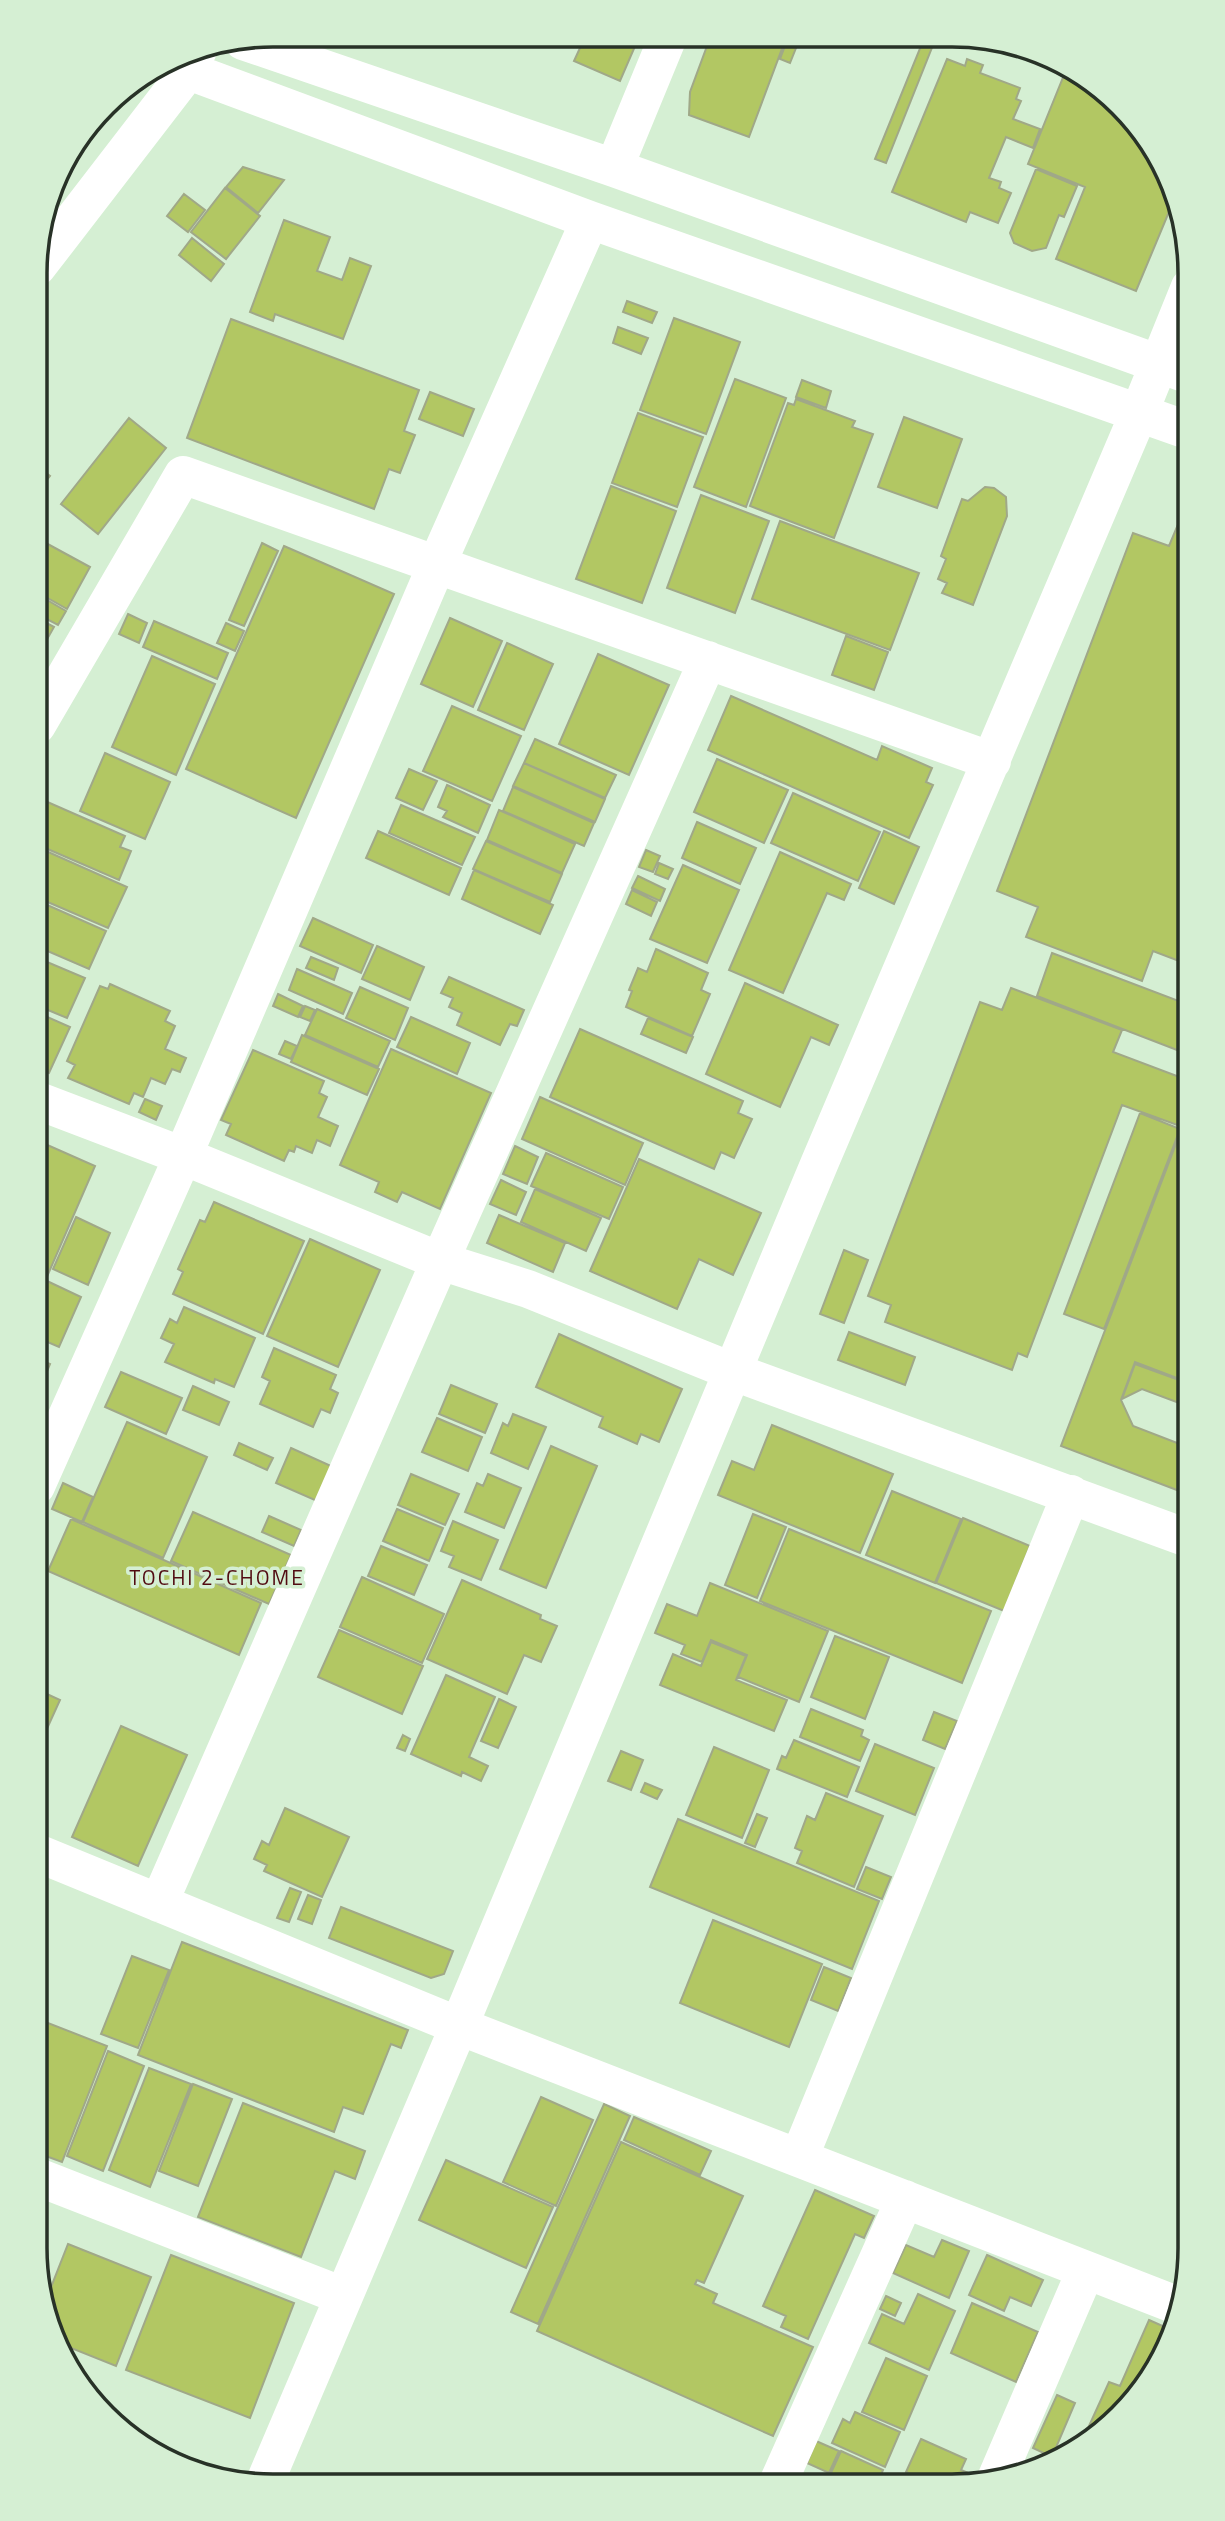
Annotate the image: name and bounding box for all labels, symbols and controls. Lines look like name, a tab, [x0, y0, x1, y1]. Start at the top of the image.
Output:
district label: TOCHI 2-CHOME	[129, 1561, 305, 1593]

